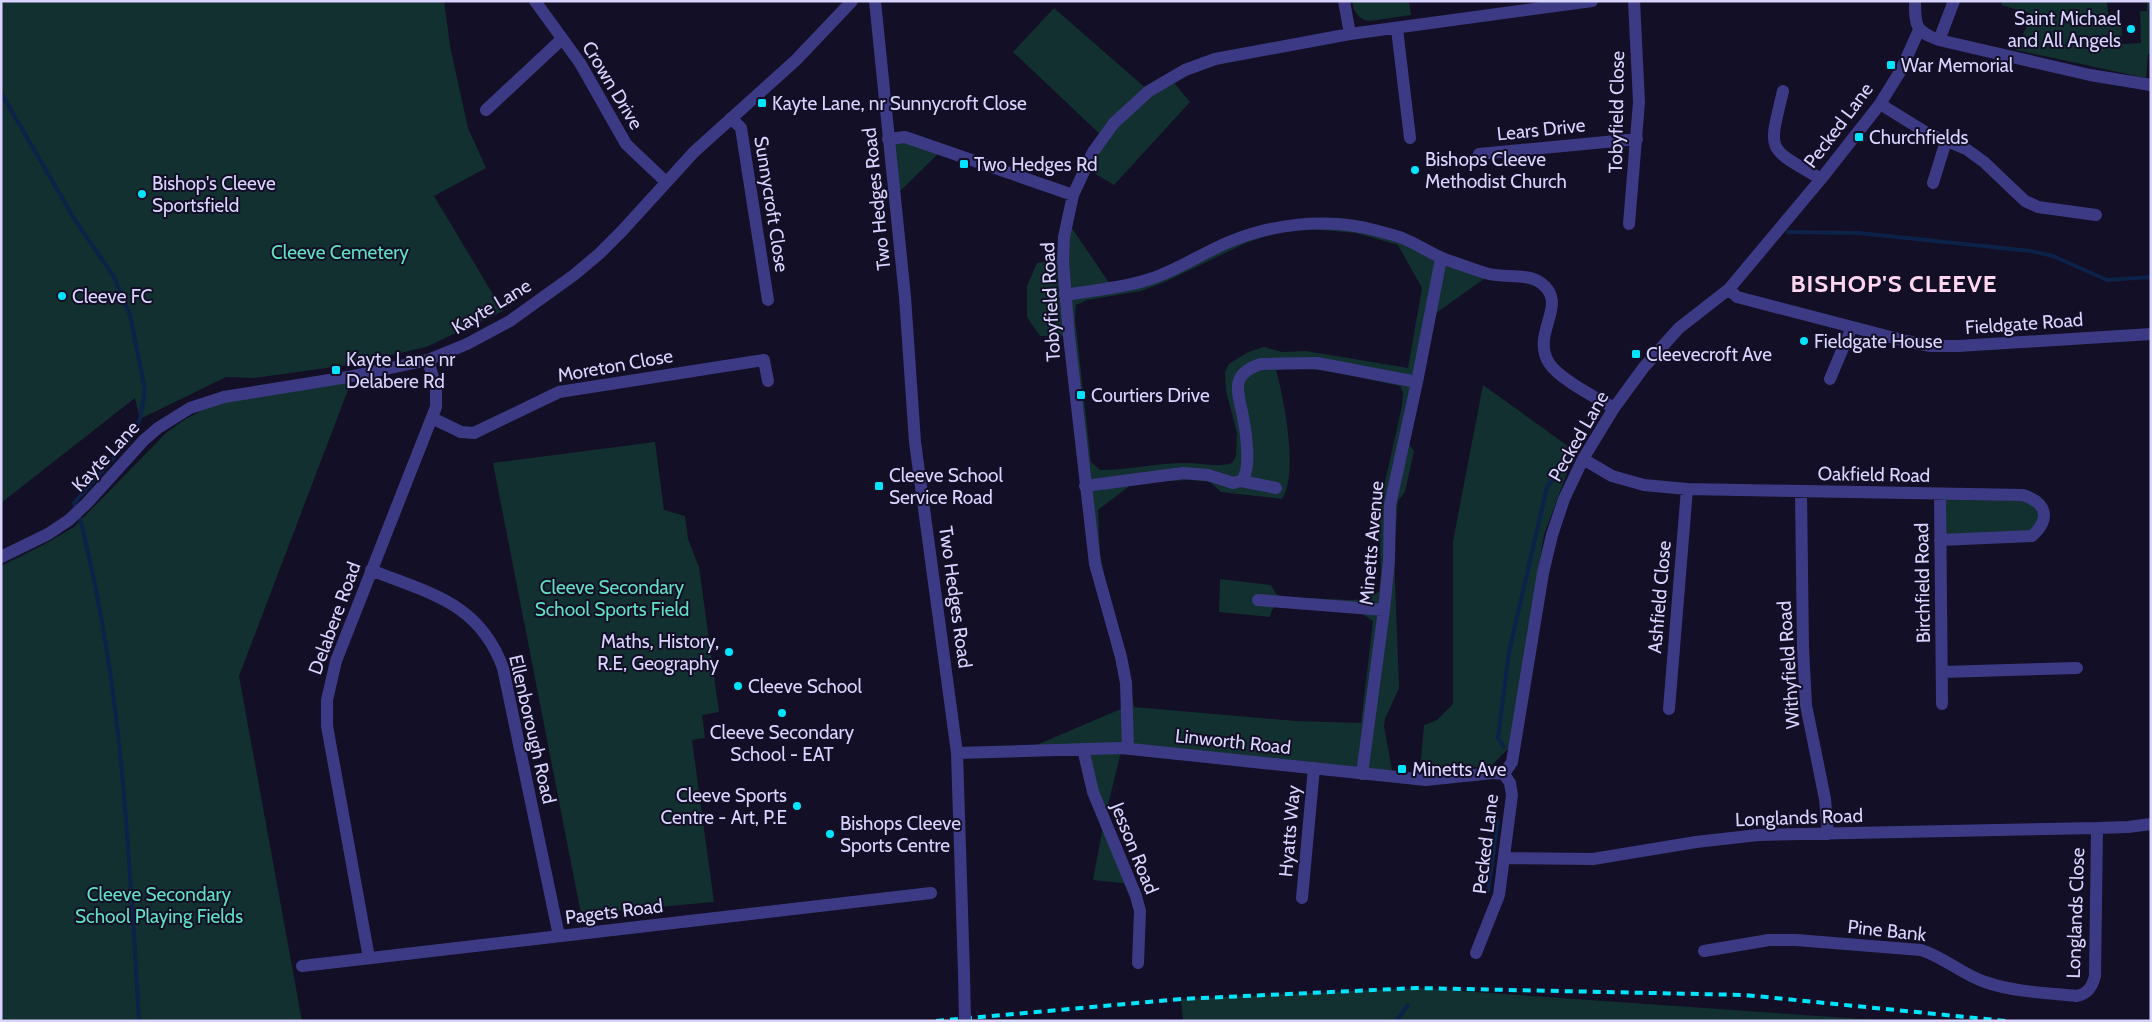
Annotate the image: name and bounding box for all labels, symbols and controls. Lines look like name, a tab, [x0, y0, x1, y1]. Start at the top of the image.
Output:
place label: Saint Michael and All Angels	[2008, 7, 2122, 52]
marker: Saint Michael and All Angels	[2125, 23, 2137, 35]
street label: Crown Drive	[577, 37, 648, 134]
street label: Tobyfield Close	[1604, 50, 1629, 173]
place label: War Memorial	[1901, 54, 2014, 77]
marker: War Memorial	[1885, 59, 1897, 71]
street label: Pecked Lane	[1799, 78, 1878, 172]
place label: Kayte Lane, nr Sunnycroft Close	[772, 92, 1027, 115]
marker: Kayte Lane, nr Sunnycroft Close	[756, 97, 768, 109]
street label: Lears Drive	[1496, 113, 1587, 146]
place label: Churchfields	[1869, 126, 1969, 149]
street label: Two Hedges Road	[858, 127, 895, 271]
marker: Churchfields	[1853, 131, 1865, 143]
street label: Sunnycroft Close	[749, 135, 794, 274]
place label: Bishops Cleeve Methodist Church	[1425, 148, 1567, 193]
place label: Two Hedges Rd	[974, 153, 1098, 176]
marker: Two Hedges Rd	[958, 158, 970, 170]
marker: Bishops Cleeve Methodist Church	[1409, 164, 1421, 176]
place label: Bishop's Cleeve Sportsfield	[152, 172, 276, 217]
marker: Bishop's Cleeve Sportsfield	[136, 188, 148, 200]
park label: Cleeve Cemetery	[271, 241, 409, 264]
street label: Tobyfield Road	[1036, 242, 1065, 362]
district label: BISHOP'S CLEEVE	[1791, 269, 1997, 298]
street label: Kayte Lane	[447, 274, 535, 339]
place label: Cleeve FC	[72, 285, 152, 308]
marker: Cleeve FC	[56, 290, 68, 302]
street label: Fieldgate Road	[1964, 308, 2084, 339]
place label: Fieldgate House	[1814, 330, 1943, 353]
marker: Fieldgate House	[1798, 335, 1810, 347]
place label: Cleevecroft Ave	[1646, 343, 1772, 366]
street label: Moreton Close	[556, 344, 675, 387]
place label: Kayte Lane nr Delabere Rd	[346, 348, 455, 393]
marker: Cleevecroft Ave	[1630, 348, 1642, 360]
marker: Kayte Lane nr Delabere Rd	[330, 364, 342, 376]
place label: Courtiers Drive	[1091, 384, 1210, 407]
street label: Pecked Lane	[1543, 387, 1614, 486]
marker: Courtiers Drive	[1075, 389, 1087, 401]
street label: Kayte Lane	[67, 416, 144, 497]
street label: Oakfield Road	[1818, 462, 1930, 487]
place label: Cleeve School Service Road	[889, 464, 1004, 509]
marker: Cleeve School Service Road	[873, 480, 885, 492]
street label: Minetts Avenue	[1355, 480, 1388, 606]
street label: Birchfield Road	[1910, 523, 1935, 643]
street label: Two Hedges Road	[934, 525, 977, 670]
street label: Ashfield Close	[1643, 539, 1676, 654]
street label: Delabere Road	[303, 559, 366, 678]
park label: Cleeve Secondary School Sports Field	[535, 576, 689, 621]
street label: Withyfield Road	[1773, 600, 1804, 730]
place label: Maths, History, R.E, Geography	[597, 630, 719, 675]
marker: Maths, History, R.E, Geography	[723, 646, 735, 658]
street label: Ellenborough Road	[504, 652, 561, 806]
place label: Cleeve School	[748, 675, 863, 698]
marker: Cleeve School	[732, 680, 744, 692]
marker: Cleeve Secondary School - EAT	[776, 707, 788, 719]
place label: Cleeve Secondary School - EAT	[710, 721, 855, 766]
street label: Linworth Road	[1174, 724, 1292, 759]
place label: Minetts Ave	[1412, 758, 1507, 781]
marker: Minetts Ave	[1396, 763, 1408, 775]
place label: Cleeve Sports Centre - Art, P.E	[661, 784, 787, 829]
street label: Hyatts Way	[1274, 784, 1305, 878]
street label: Pecked Lane	[1468, 792, 1503, 895]
street label: Jesson Road	[1105, 798, 1163, 897]
marker: Cleeve Sports Centre - Art, P.E	[791, 800, 803, 812]
street label: Longlands Road	[1735, 804, 1863, 831]
place label: Bishops Cleeve Sports Centre	[840, 812, 961, 857]
marker: Bishops Cleeve Sports Centre	[824, 828, 836, 840]
street label: Longlands Close	[2062, 847, 2089, 979]
park label: Cleeve Secondary School Playing Fields	[75, 883, 243, 928]
street label: Pagets Road	[564, 894, 664, 929]
street label: Pine Bank	[1846, 915, 1928, 946]

